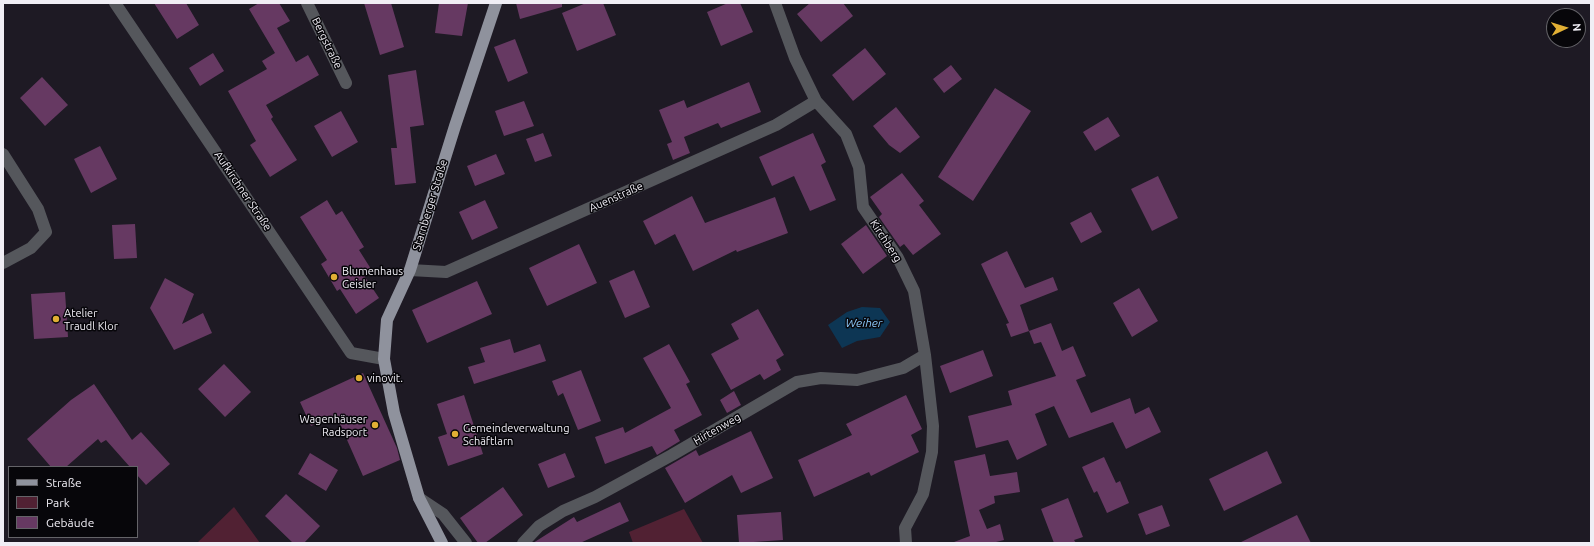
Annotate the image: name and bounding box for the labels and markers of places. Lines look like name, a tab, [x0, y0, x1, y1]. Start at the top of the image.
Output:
place label: Blumenhaus Geisler	[342, 264, 403, 290]
marker: Blumenhaus Geisler	[329, 272, 339, 282]
place label: Atelier Traudl Klor	[64, 306, 118, 332]
marker: Atelier Traudl Klor	[51, 314, 61, 324]
place label: vinovit.	[367, 371, 403, 385]
marker: vinovit.	[354, 373, 364, 383]
place label: Wagenhäuser Radsport	[299, 412, 367, 438]
marker: Wagenhäuser Radsport	[370, 420, 380, 430]
place label: Gemeindeverwaltung Schäftlarn	[463, 421, 569, 447]
marker: Gemeindeverwaltung Schäftlarn	[450, 429, 460, 439]

